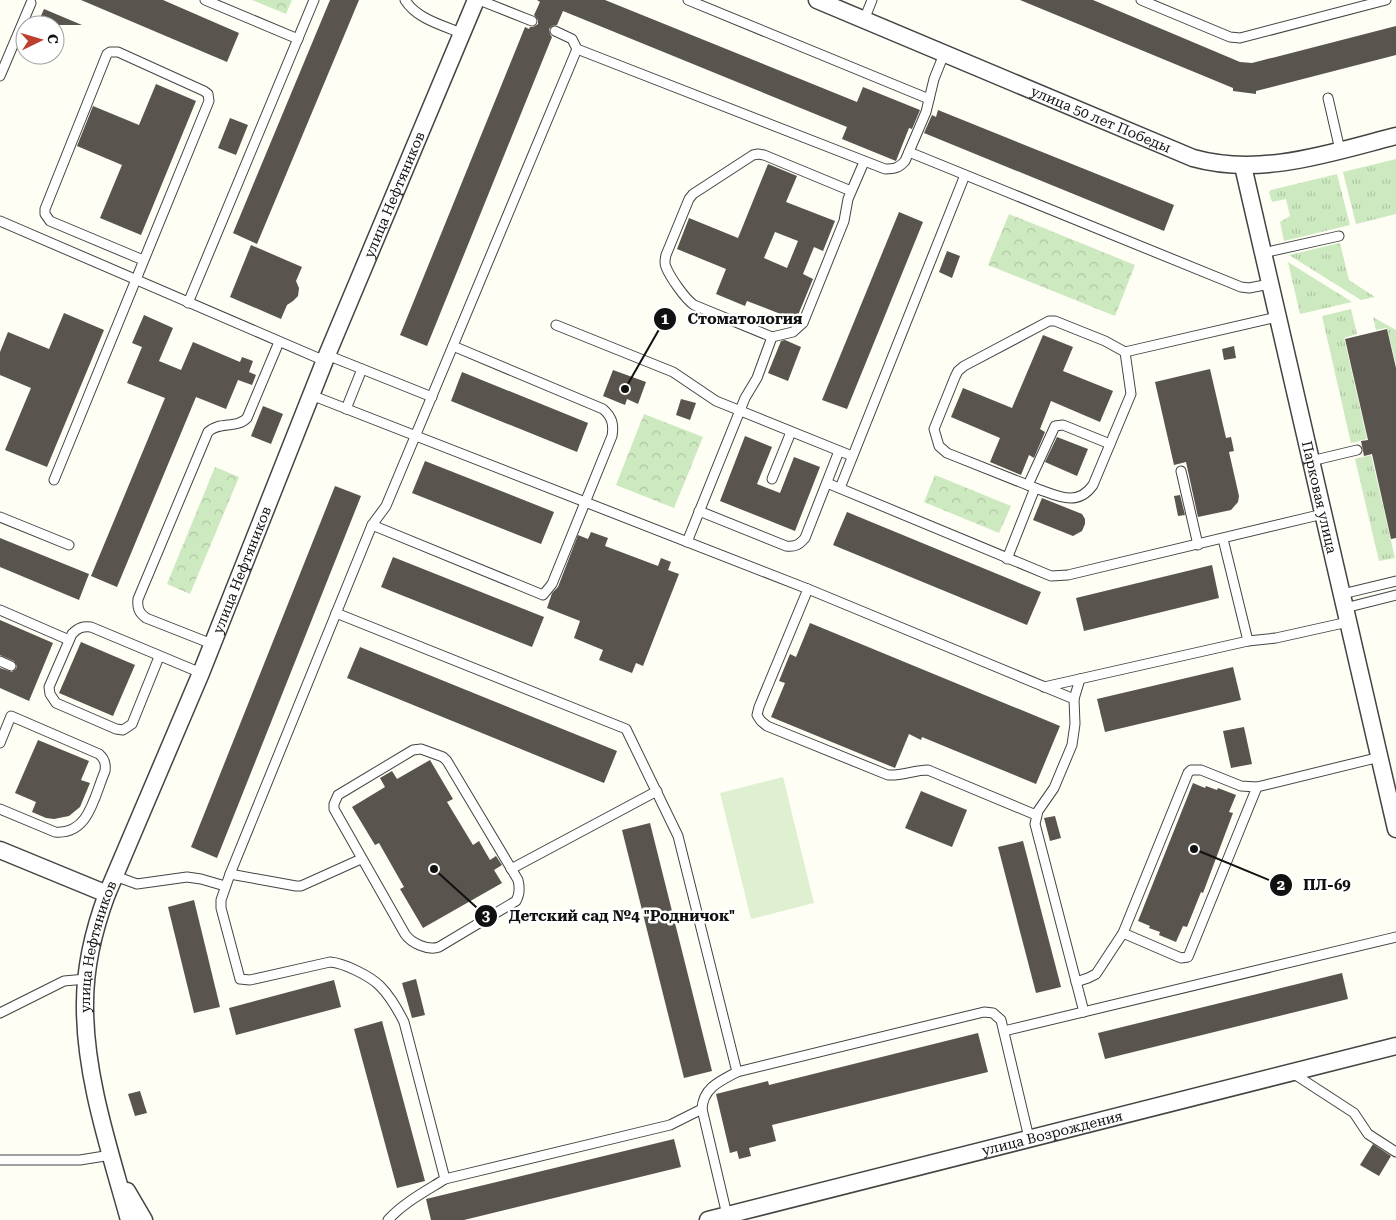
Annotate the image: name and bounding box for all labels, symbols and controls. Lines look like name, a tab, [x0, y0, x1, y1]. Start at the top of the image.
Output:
north arrow	[15, 15, 65, 65]
text: С	[45, 33, 61, 45]
street label: улица 50 лет Победы	[1029, 83, 1173, 156]
street label: улица Нефтяников	[361, 129, 428, 260]
callout: Стоматология	[653, 304, 813, 334]
text: 1	[661, 310, 670, 328]
text: Стоматология	[688, 310, 803, 328]
street label: Парковая улица	[1299, 439, 1340, 556]
street label: улица Нефтяников	[209, 504, 274, 636]
callout: ПЛ-69	[1268, 870, 1361, 900]
text: 2	[1277, 876, 1285, 894]
text: ПЛ-69	[1303, 876, 1351, 894]
street label: улица Нефтяников	[77, 878, 120, 1013]
callout: Детский сад №4 "Родничок"	[474, 901, 745, 931]
text: 3	[482, 907, 491, 925]
text: Детский сад №4 "Родничок"	[509, 907, 735, 925]
street label: улица Возрождения	[980, 1107, 1124, 1158]

